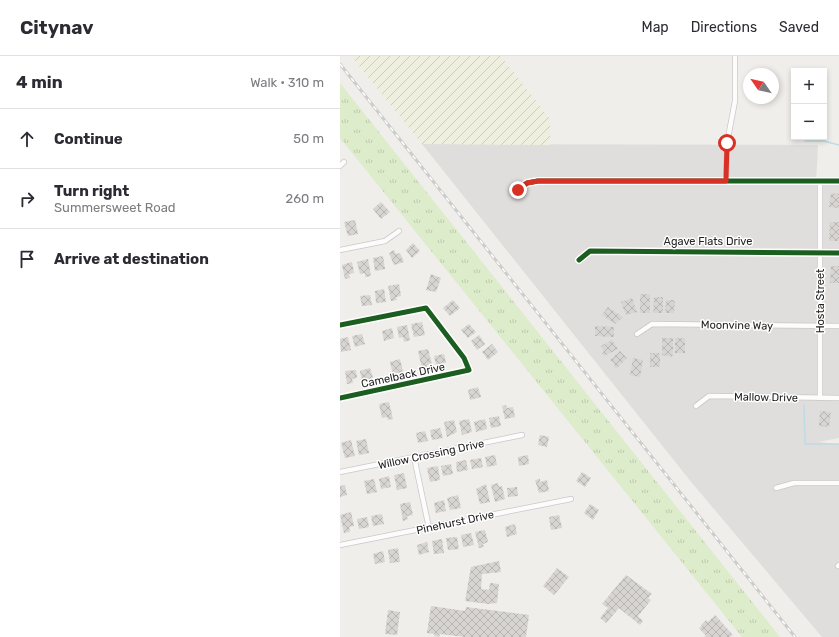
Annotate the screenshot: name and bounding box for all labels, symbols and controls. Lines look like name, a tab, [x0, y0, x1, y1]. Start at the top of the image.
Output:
text: Citynav	[20, 16, 93, 39]
text: Map	[642, 19, 669, 36]
text: Directions	[691, 19, 757, 36]
text: Saved	[779, 19, 819, 36]
north arrow	[743, 68, 779, 104]
map controls	[791, 68, 827, 140]
button: +	[791, 68, 827, 104]
text: 4 min	[16, 72, 63, 92]
text: Walk · 310 m	[250, 75, 324, 90]
button: −	[791, 104, 827, 140]
icon: ahead	[16, 128, 38, 150]
text: Continue	[54, 130, 123, 148]
text: 50 m	[293, 131, 324, 146]
route start	[718, 134, 736, 152]
route end	[509, 181, 527, 199]
text: Turn right	[54, 182, 129, 200]
icon: right	[16, 188, 38, 210]
text: 260 m	[286, 191, 324, 206]
text: Summersweet Road	[54, 200, 176, 215]
street label: Agave Flats Drive	[664, 235, 752, 248]
icon: arrive	[16, 248, 38, 270]
text: Arrive at destination	[54, 250, 209, 268]
street label: Hosta Street	[814, 268, 827, 333]
street label: Moonvine Way	[701, 318, 773, 333]
street label: Camelback Drive	[360, 360, 446, 391]
street label: Mallow Drive	[734, 390, 798, 405]
street label: Willow Crossing Drive	[377, 437, 485, 472]
street label: Pinehurst Drive	[415, 508, 495, 537]

